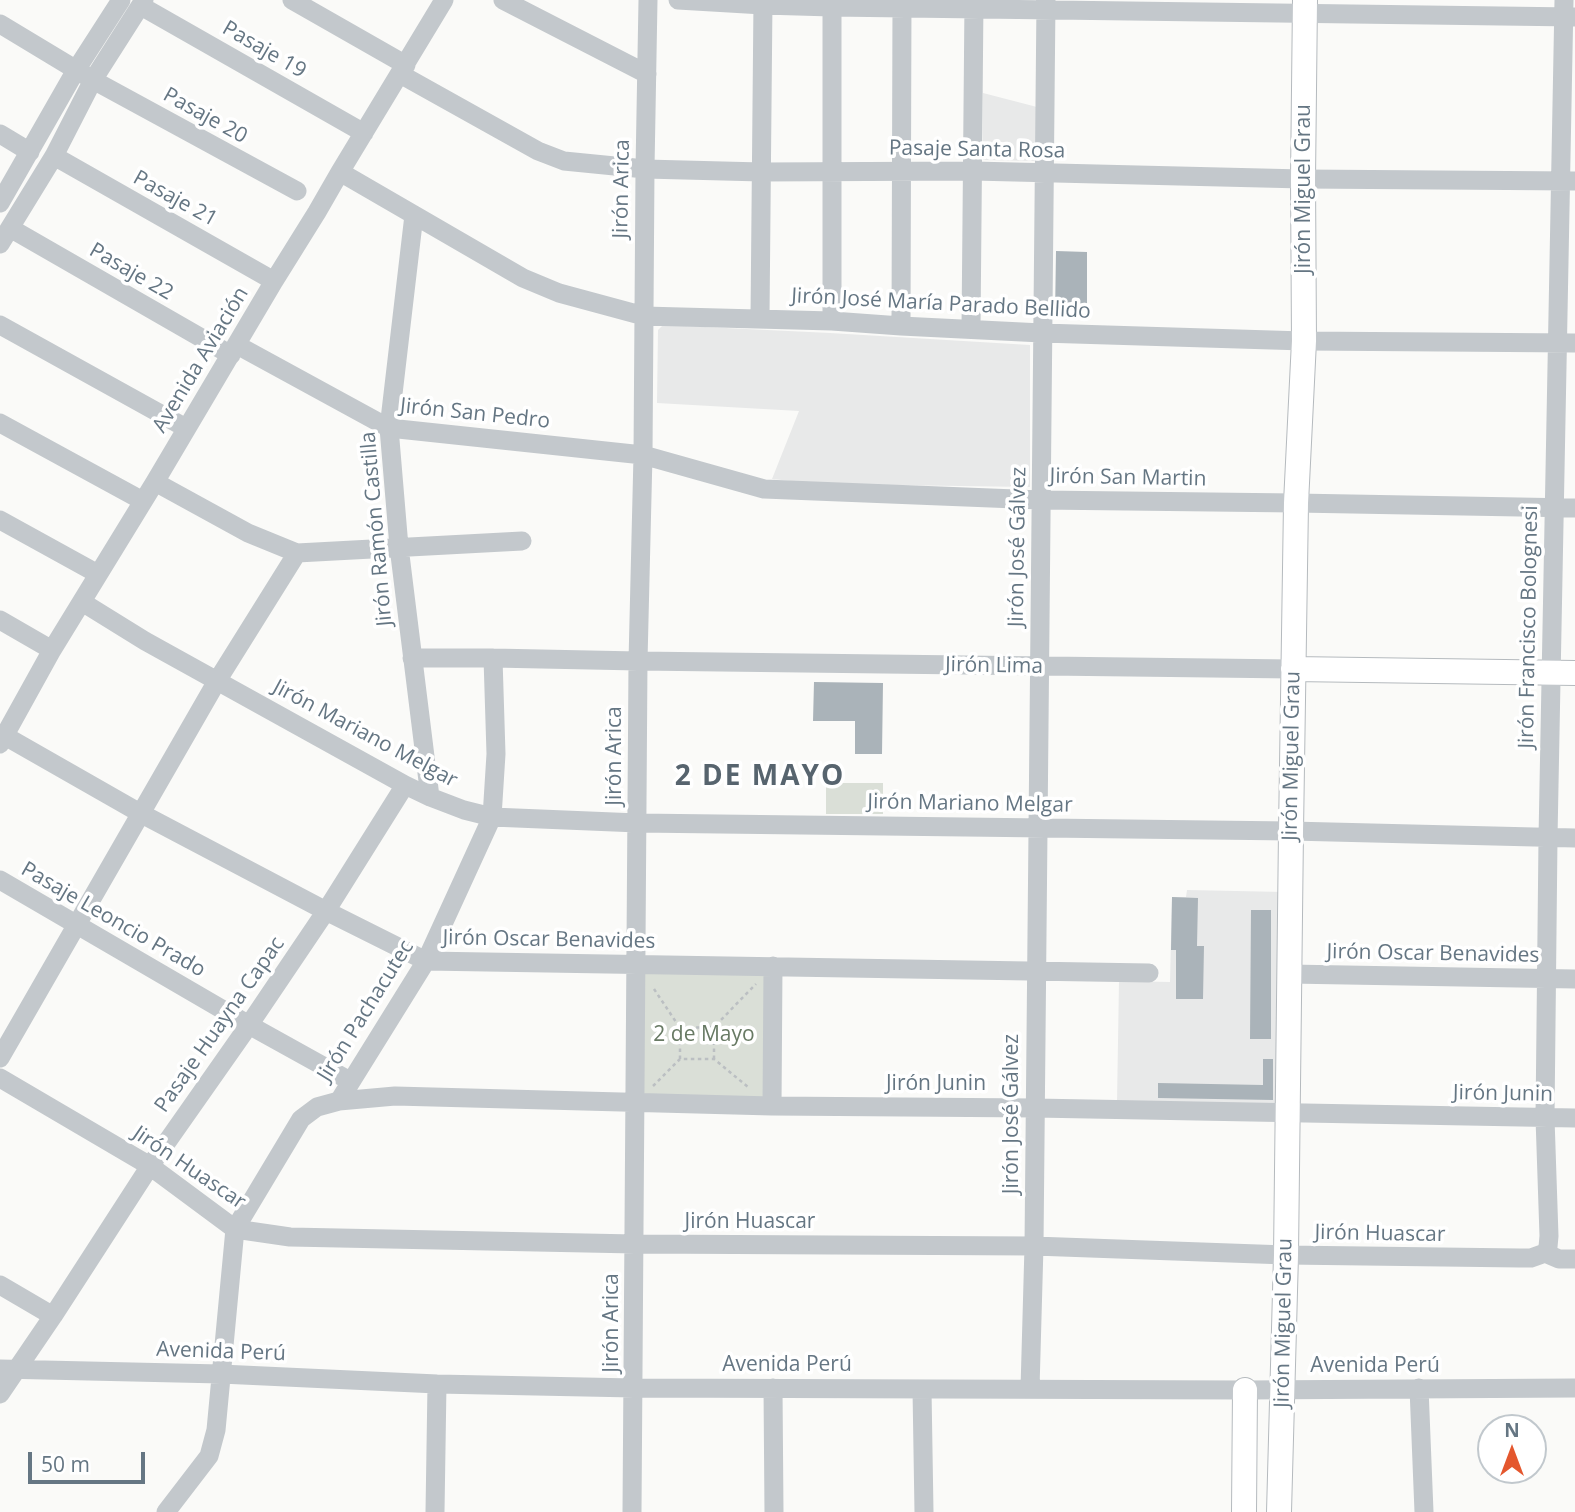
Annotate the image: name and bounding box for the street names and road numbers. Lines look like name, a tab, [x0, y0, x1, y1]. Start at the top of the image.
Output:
street label: Pasaje 19	[218, 16, 310, 84]
street label: Pasaje 20	[158, 83, 252, 149]
street label: Jirón Miguel Grau	[1291, 104, 1317, 274]
street label: Pasaje Santa Rosa	[889, 136, 1065, 164]
street label: Jirón Arica	[609, 139, 635, 239]
street label: Pasaje 21	[128, 166, 222, 232]
street label: Pasaje 22	[85, 238, 177, 306]
street label: Avenida Aviación	[148, 283, 254, 437]
street label: Jirón José María Parado Bellido	[791, 284, 1091, 324]
street label: Jirón San Pedro	[399, 394, 551, 434]
street label: Jirón Ramón Castilla	[356, 431, 398, 627]
street label: Jirón San Martin	[1049, 464, 1207, 492]
street label: Jirón José Gálvez	[1004, 467, 1032, 627]
street label: Jirón Francisco Bolognesi	[1514, 505, 1544, 749]
street label: Jirón Lima	[945, 653, 1043, 679]
street label: Jirón Miguel Grau	[1278, 671, 1306, 841]
street label: Jirón Mariano Melgar	[268, 675, 462, 793]
street label: Jirón Arica	[602, 706, 628, 806]
street label: Jirón Mariano Melgar	[867, 790, 1073, 818]
street label: Pasaje Leoncio Prado	[16, 857, 210, 983]
street label: Jirón Oscar Benavides	[442, 926, 656, 954]
street label: Pasaje Huayna Capac	[150, 932, 290, 1118]
street label: Jirón Pachacutec	[312, 936, 420, 1086]
street label: Jirón Oscar Benavides	[1326, 940, 1540, 968]
street label: Jirón José Gálvez	[999, 1034, 1025, 1194]
street label: Jirón Junin	[886, 1071, 986, 1097]
street label: Jirón Junin	[1453, 1081, 1553, 1107]
street label: Jirón Huascar	[128, 1121, 250, 1215]
street label: Jirón Huascar	[685, 1209, 815, 1235]
street label: Jirón Huascar	[1314, 1220, 1446, 1248]
street label: Jirón Miguel Grau	[1270, 1238, 1298, 1408]
street label: Jirón Arica	[599, 1273, 625, 1373]
street label: Avenida Perú	[156, 1337, 286, 1367]
street label: Avenida Perú	[722, 1352, 852, 1378]
street label: Avenida Perú	[1310, 1353, 1440, 1379]

